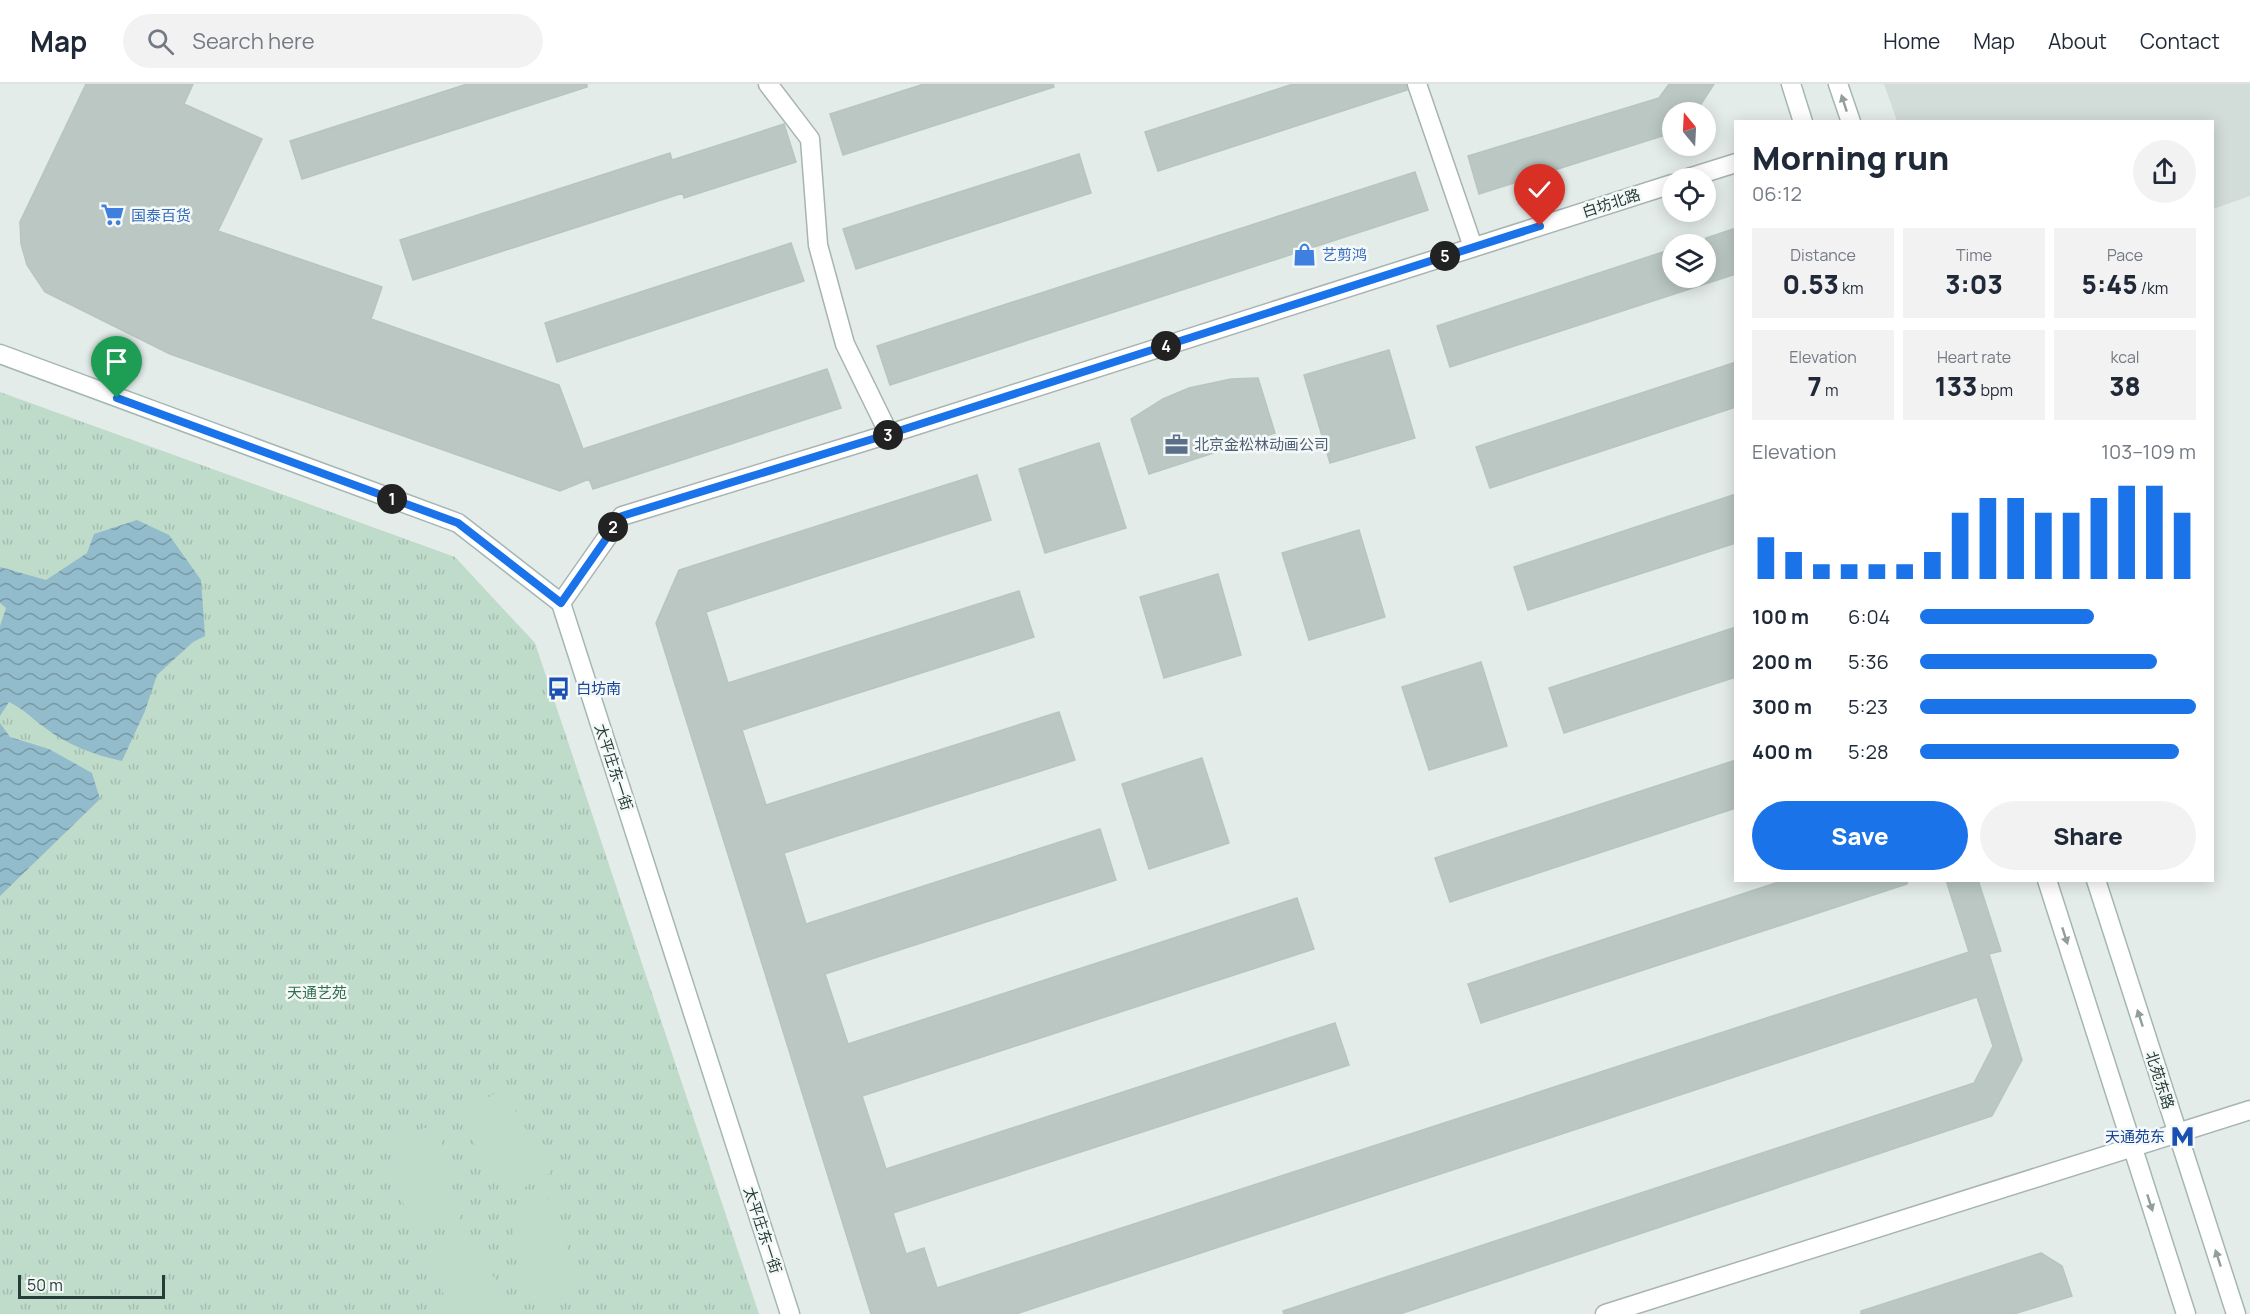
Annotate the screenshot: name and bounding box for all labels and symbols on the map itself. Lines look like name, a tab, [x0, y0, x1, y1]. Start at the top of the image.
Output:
one-way arrow	[1839, 94, 1849, 112]
north arrow	[1662, 102, 1716, 156]
pin	[1514, 164, 1565, 226]
street label: 白坊北路	[1579, 184, 1643, 222]
supermarket icon: 国泰百货	[100, 202, 126, 228]
place label: 国泰百货	[131, 205, 191, 226]
shop icon: 艺剪鸿	[1291, 241, 1317, 267]
pin: 5	[1430, 241, 1460, 271]
place label: 艺剪鸿	[1322, 244, 1367, 265]
pin: 4	[1151, 331, 1181, 361]
pin	[91, 336, 142, 398]
pin: 3	[873, 420, 903, 450]
office icon: 北京金松林动画公司	[1163, 431, 1189, 457]
place label: 北京金松林动画公司	[1194, 434, 1329, 455]
pin: 1	[377, 484, 407, 514]
pin: 2	[598, 512, 628, 542]
bus stop icon: 白坊南	[545, 675, 571, 701]
place label: 白坊南	[576, 678, 621, 699]
street label: 太平庄东一街	[590, 721, 638, 813]
one-way arrow	[2060, 927, 2070, 945]
park label: 天通艺苑	[287, 982, 347, 1003]
one-way arrow	[2135, 1009, 2144, 1027]
street label: 北苑东路	[2141, 1048, 2179, 1112]
metro station icon: 天通苑东	[2170, 1123, 2196, 1149]
place label: 天通苑东	[2105, 1126, 2165, 1147]
street label: 太平庄东一街	[739, 1184, 787, 1276]
one-way arrow	[2146, 1194, 2156, 1212]
one-way arrow	[2213, 1249, 2222, 1267]
scale bar	[18, 1272, 165, 1300]

